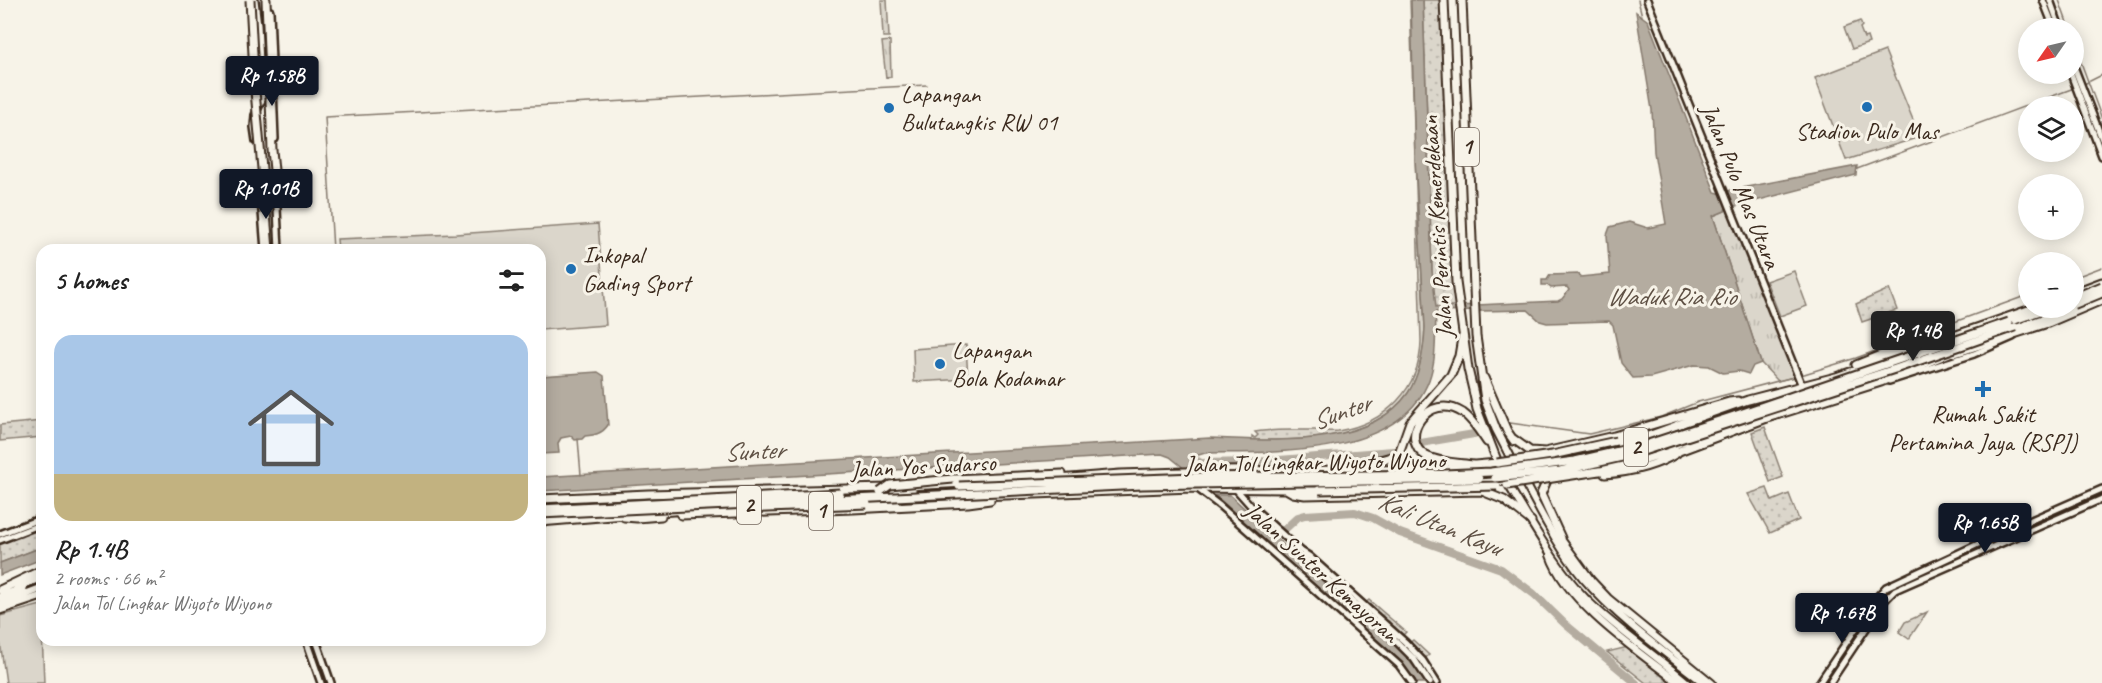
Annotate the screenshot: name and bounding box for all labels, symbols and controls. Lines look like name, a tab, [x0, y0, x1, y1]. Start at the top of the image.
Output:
north arrow	[2018, 18, 2084, 84]
map controls	[2018, 18, 2084, 318]
pin: Rp 1.58B	[210, 56, 334, 107]
text: Rp 1.58B	[240, 63, 304, 88]
place label: Lapangan Bulutangkis RW 01	[901, 79, 1059, 137]
button: layers	[2018, 96, 2084, 162]
street label: Jalan Pulo Mas Utara	[1694, 98, 1788, 274]
marker: Stadion Pulo Mas	[1860, 100, 1874, 114]
marker: Lapangan Bulutangkis RW 01	[882, 101, 896, 115]
street label: Jalan Perintis Kemerdekaan	[1414, 114, 1460, 340]
place label: Stadion Pulo Mas	[1796, 116, 1940, 146]
road number: 1	[1455, 128, 1479, 166]
pin: Rp 1.01B	[204, 169, 328, 220]
button: +	[2018, 174, 2084, 240]
text: Rp 1.01B	[233, 176, 299, 201]
place label: Inkopal Gading Sport	[583, 240, 693, 298]
button: −	[2018, 252, 2084, 318]
marker: Inkopal Gading Sport	[564, 262, 578, 276]
text: 5 homes	[54, 264, 127, 297]
icon: filters	[495, 264, 528, 297]
water label: Waduk Ria Rio	[1607, 280, 1739, 313]
pin: Rp 1.4B	[1858, 311, 1968, 362]
text: Rp 1.4B	[1885, 318, 1941, 343]
place label: Lapangan Bola Kodamar	[952, 335, 1066, 393]
marker: Lapangan Bola Kodamar	[933, 357, 947, 371]
icon: home	[237, 374, 345, 482]
marker: Rumah Sakit Pertamina Jaya (RSPJ)	[1974, 380, 1992, 398]
water label: Sunter	[1307, 385, 1379, 438]
place label: Rumah Sakit Pertamina Jaya (RSPJ)	[1889, 399, 2078, 457]
road number: 2	[1624, 428, 1648, 466]
water label: Sunter	[723, 433, 789, 469]
street label: Jalan Tol Lingkar Wiyoto Wiyono	[1184, 445, 1448, 479]
street label: Jalan Yos Sudarso	[849, 447, 998, 485]
water label: Kali Utan Kayu	[1374, 484, 1510, 565]
road number: 2	[737, 486, 761, 524]
road number: 1	[809, 492, 833, 530]
street label: Jalan Sunter Kemayoran	[1238, 494, 1406, 650]
pin: Rp 1.65B	[1923, 503, 2047, 554]
text: Rp 1.65B	[1952, 510, 2018, 535]
text: Rp 1.4B	[54, 533, 127, 566]
text: 2 rooms · 66 m²	[54, 566, 162, 591]
text: Jalan Tol Lingkar Wiyoto Wiyono	[54, 591, 271, 616]
pin: Rp 1.67B	[1780, 593, 1904, 644]
text: Rp 1.67B	[1809, 600, 1875, 625]

